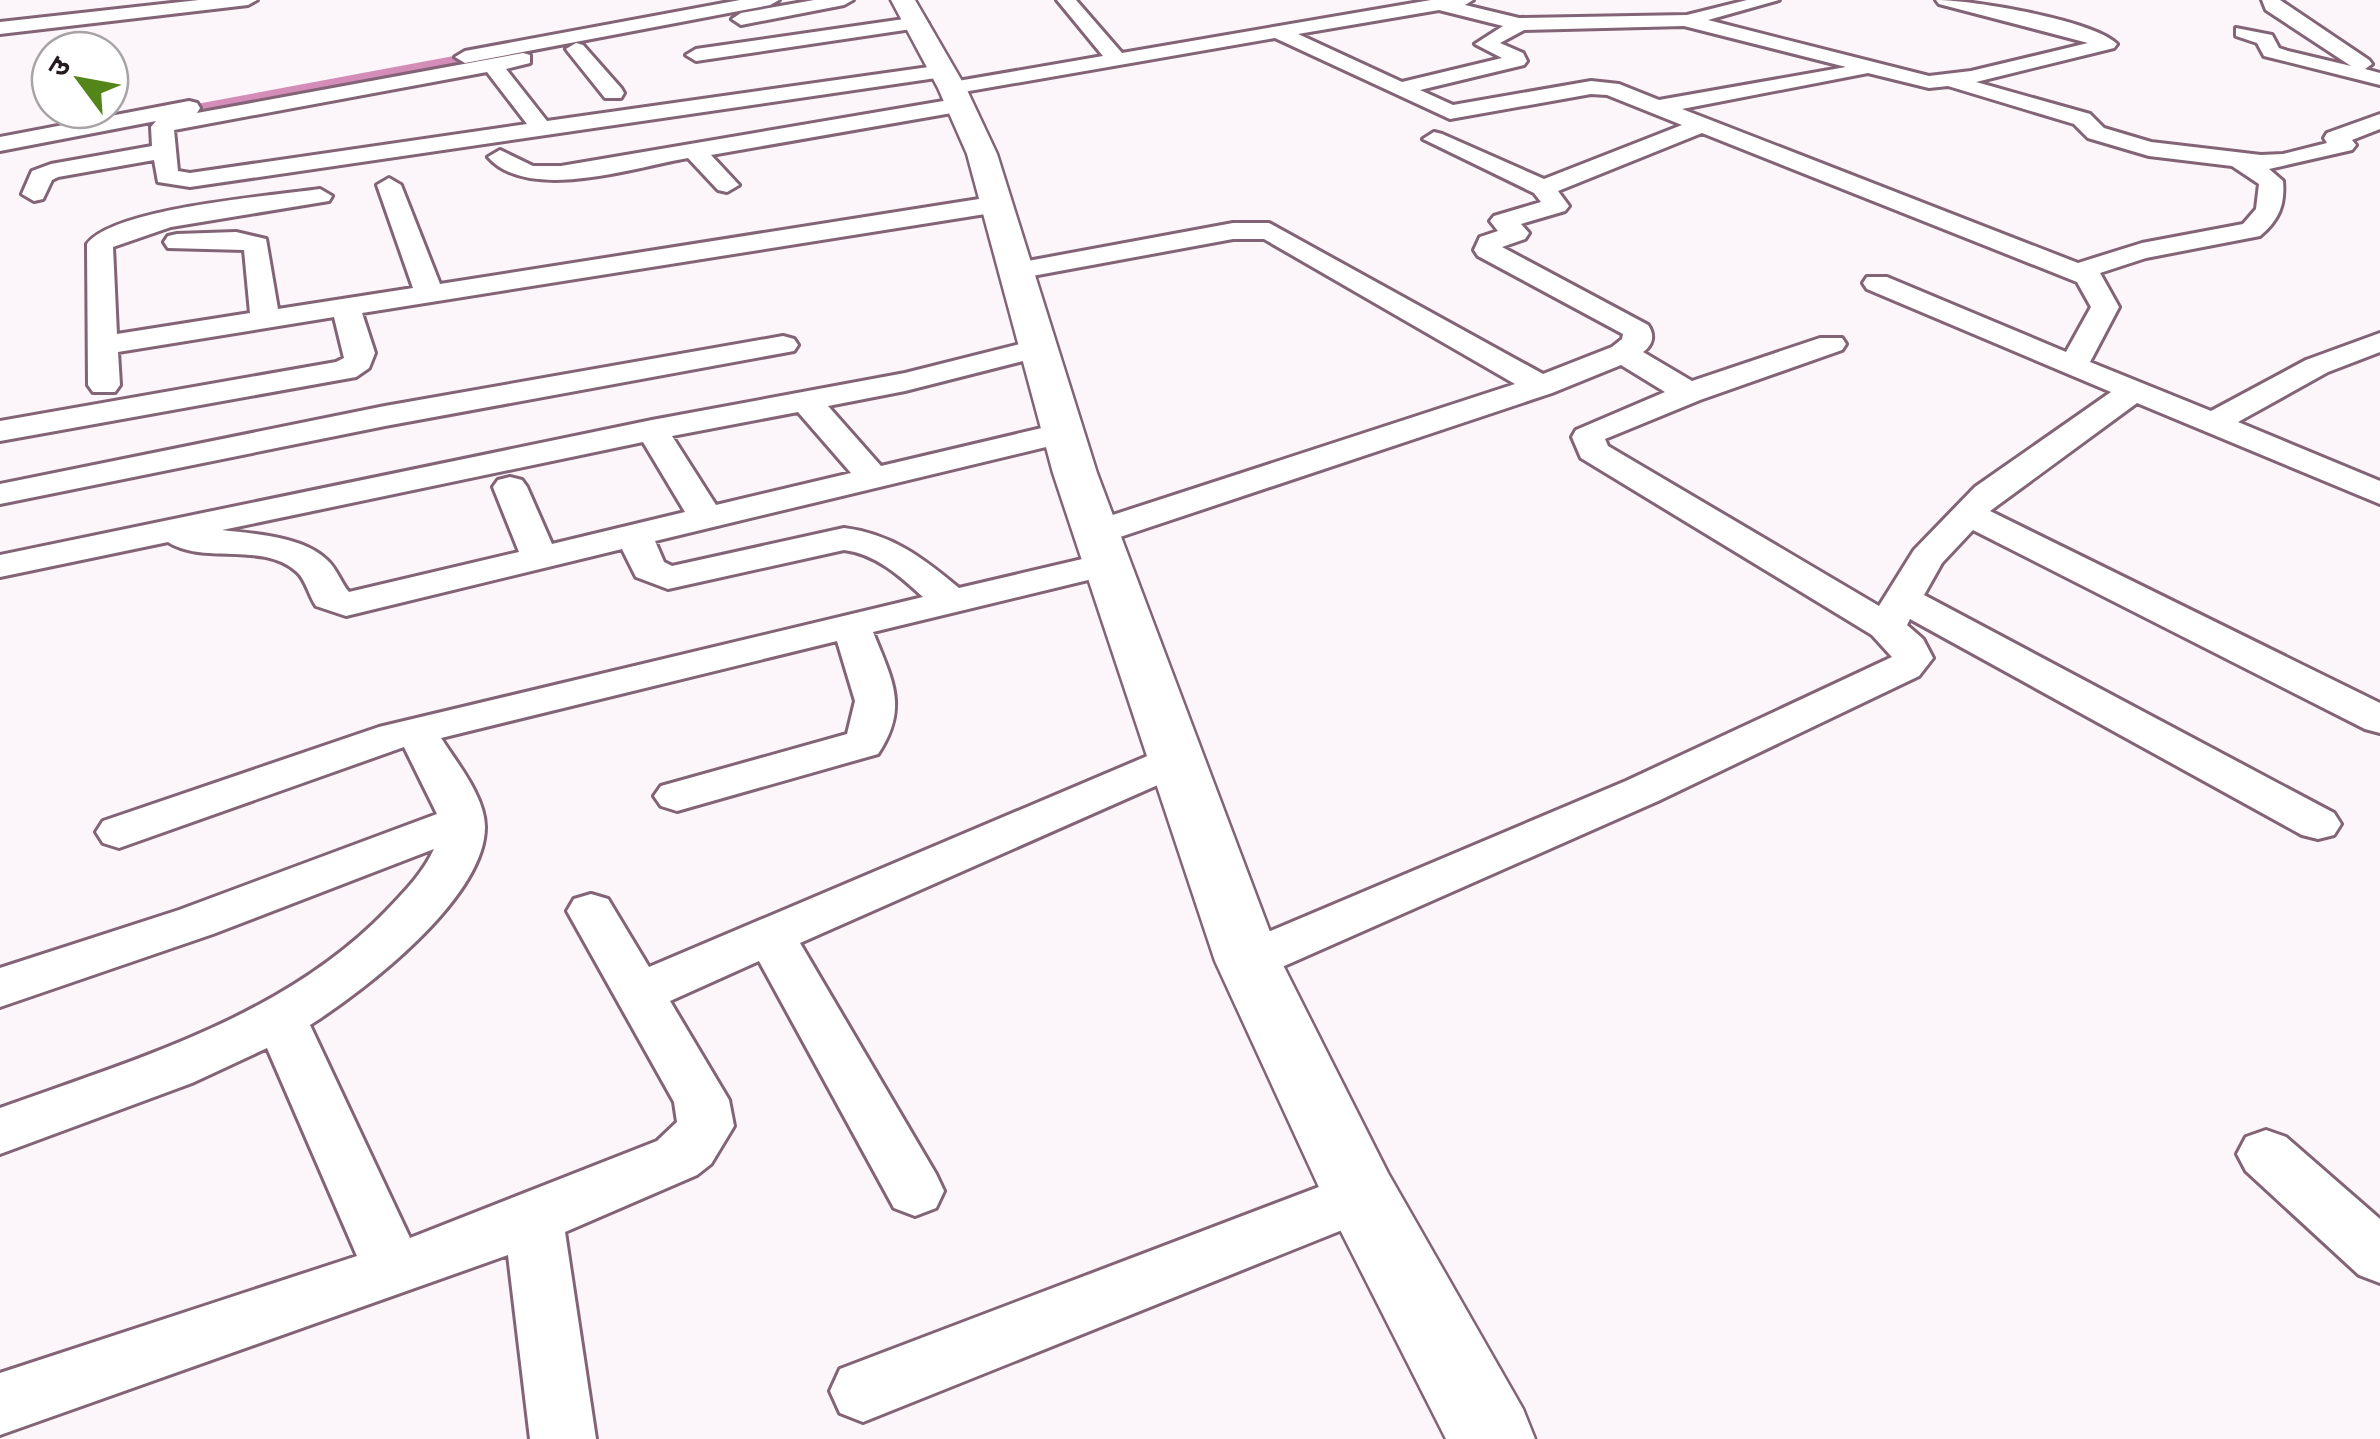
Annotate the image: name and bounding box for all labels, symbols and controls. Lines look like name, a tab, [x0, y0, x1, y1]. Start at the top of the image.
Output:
north arrow	[30, 30, 130, 130]
text: उ	[41, 51, 78, 83]

